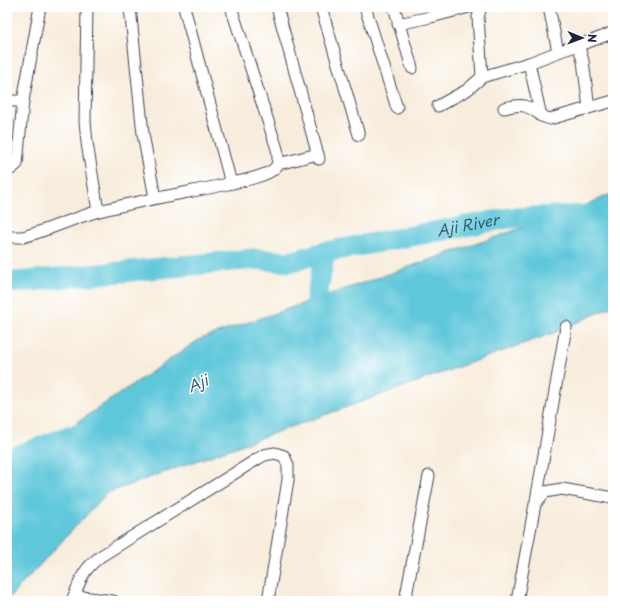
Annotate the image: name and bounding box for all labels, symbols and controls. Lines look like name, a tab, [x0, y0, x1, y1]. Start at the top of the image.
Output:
north arrow	[562, 18, 602, 58]
text: N	[584, 34, 601, 43]
water label: Aji River	[435, 207, 502, 241]
water label: Aji	[183, 367, 214, 397]

